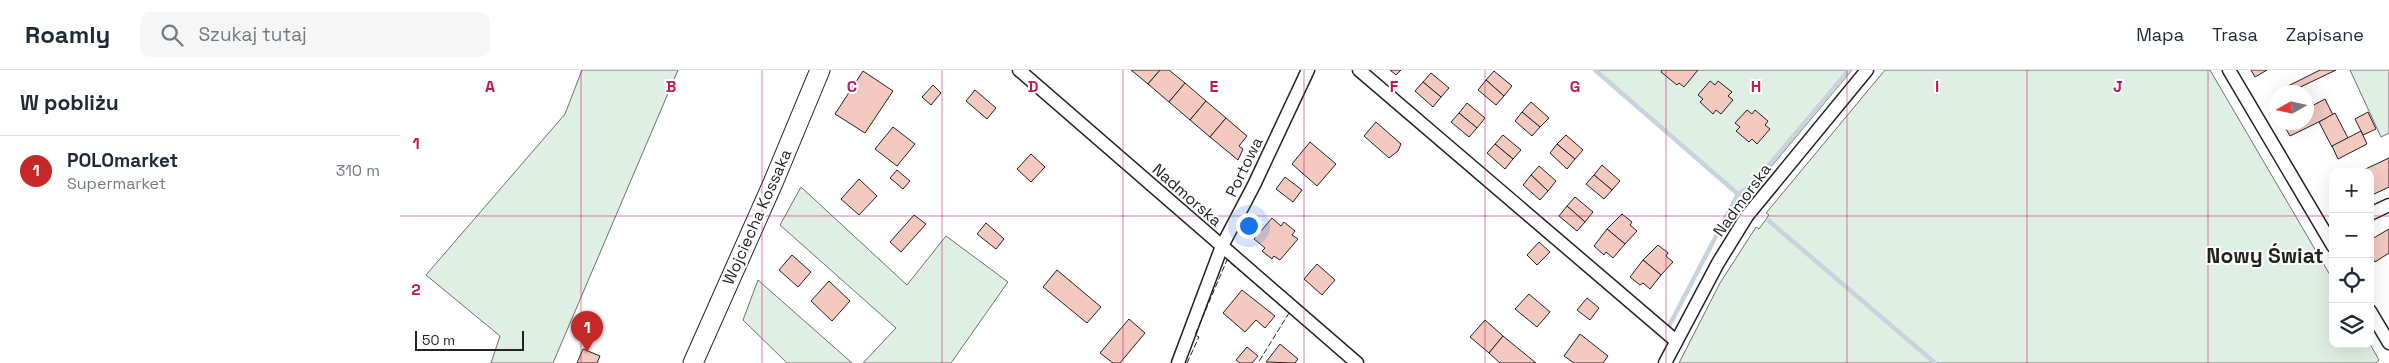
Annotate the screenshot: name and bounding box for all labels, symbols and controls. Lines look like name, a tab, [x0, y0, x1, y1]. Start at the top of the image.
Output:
search box	[140, 12, 490, 57]
text: Roamly	[25, 19, 110, 50]
icon: search	[158, 21, 186, 49]
text: Szukaj tutaj	[198, 22, 307, 47]
text: Mapa	[2136, 23, 2184, 46]
text: Trasa	[2212, 23, 2258, 46]
text: Zapisane	[2286, 23, 2364, 46]
text: A	[485, 76, 495, 97]
text: B	[666, 76, 676, 97]
text: C	[847, 76, 857, 97]
text: D	[1028, 76, 1038, 97]
text: E	[1210, 76, 1219, 97]
text: F	[1390, 76, 1399, 97]
text: G	[1570, 76, 1580, 97]
text: H	[1751, 76, 1761, 97]
text: I	[1935, 76, 1939, 97]
text: J	[2113, 76, 2123, 97]
north arrow	[2269, 85, 2314, 130]
text: W pobliżu	[20, 89, 119, 116]
text: 1	[412, 133, 420, 154]
street label: Portowa	[1221, 134, 1267, 200]
street label: Wojciecha Kossaka	[718, 146, 796, 288]
text: POLOmarket	[67, 148, 178, 173]
street label: Nadmorska	[1148, 159, 1226, 231]
street label: Nadmorska	[1708, 159, 1776, 241]
text: 1	[32, 160, 40, 181]
text: 310 m	[336, 160, 380, 181]
map controls	[2329, 168, 2374, 348]
button: +	[2329, 168, 2374, 213]
text: Supermarket	[67, 173, 166, 194]
your location	[1236, 213, 1262, 239]
button: −	[2329, 213, 2374, 258]
district label: Nowy Świat	[2206, 242, 2324, 269]
button: locate	[2329, 258, 2374, 303]
text: 2	[411, 279, 421, 300]
button: layers	[2329, 303, 2374, 348]
pin: 1	[571, 311, 603, 352]
scale bar	[415, 328, 524, 351]
text: 50 m	[422, 331, 455, 349]

